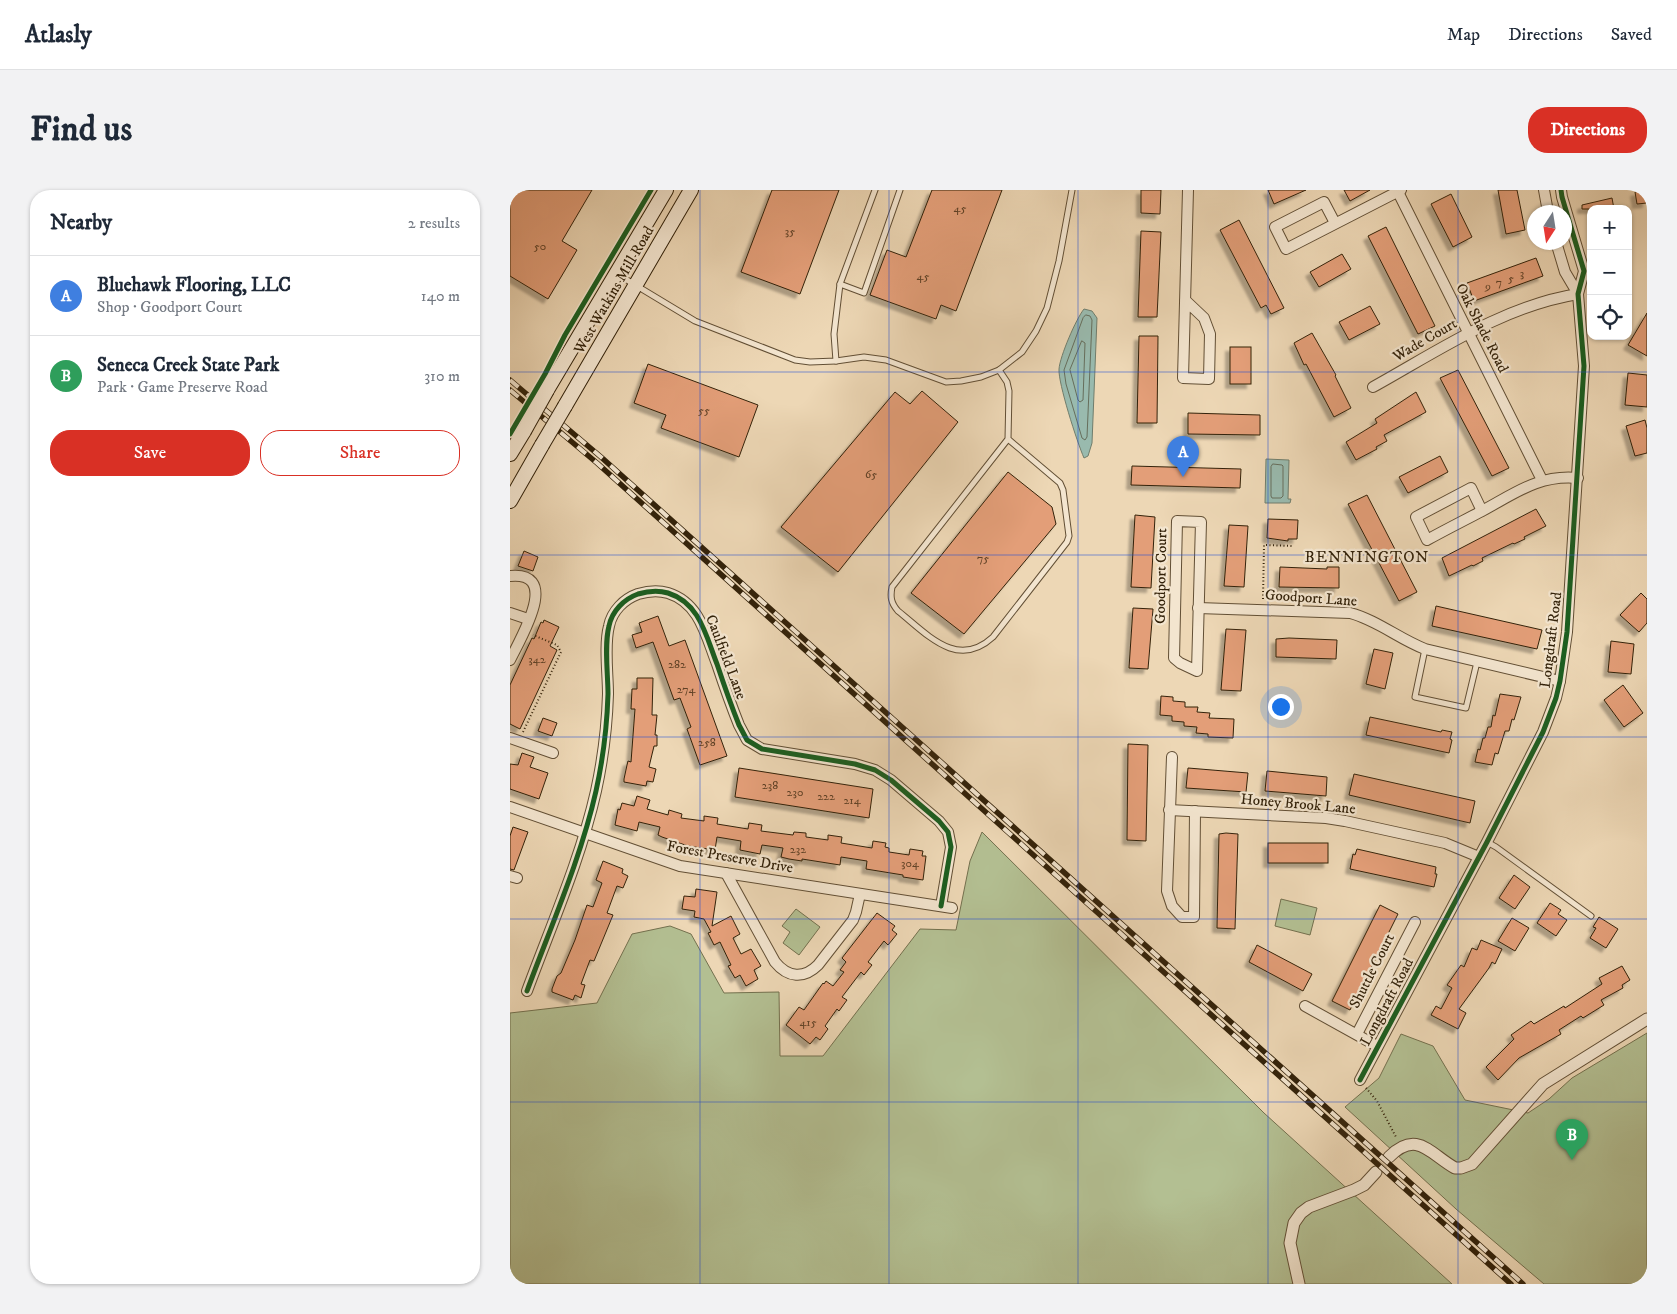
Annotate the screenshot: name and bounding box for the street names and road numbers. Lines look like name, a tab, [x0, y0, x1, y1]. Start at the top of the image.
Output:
street label: West Watkins Mill Road	[569, 222, 659, 358]
street label: Oak Shade Road	[1451, 280, 1513, 376]
street label: Wade Court	[1389, 314, 1461, 366]
street label: Goodport Court	[1151, 528, 1171, 624]
street label: Goodport Lane	[1264, 585, 1358, 611]
street label: Longdraft Road	[1536, 590, 1566, 689]
street label: Caulfield Lane	[701, 612, 751, 702]
street label: Honey Brook Lane	[1240, 790, 1356, 818]
street label: Forest Preserve Drive	[665, 837, 795, 877]
street label: Shuttle Court	[1345, 930, 1399, 1012]
street label: Longdraft Road	[1356, 954, 1418, 1049]

